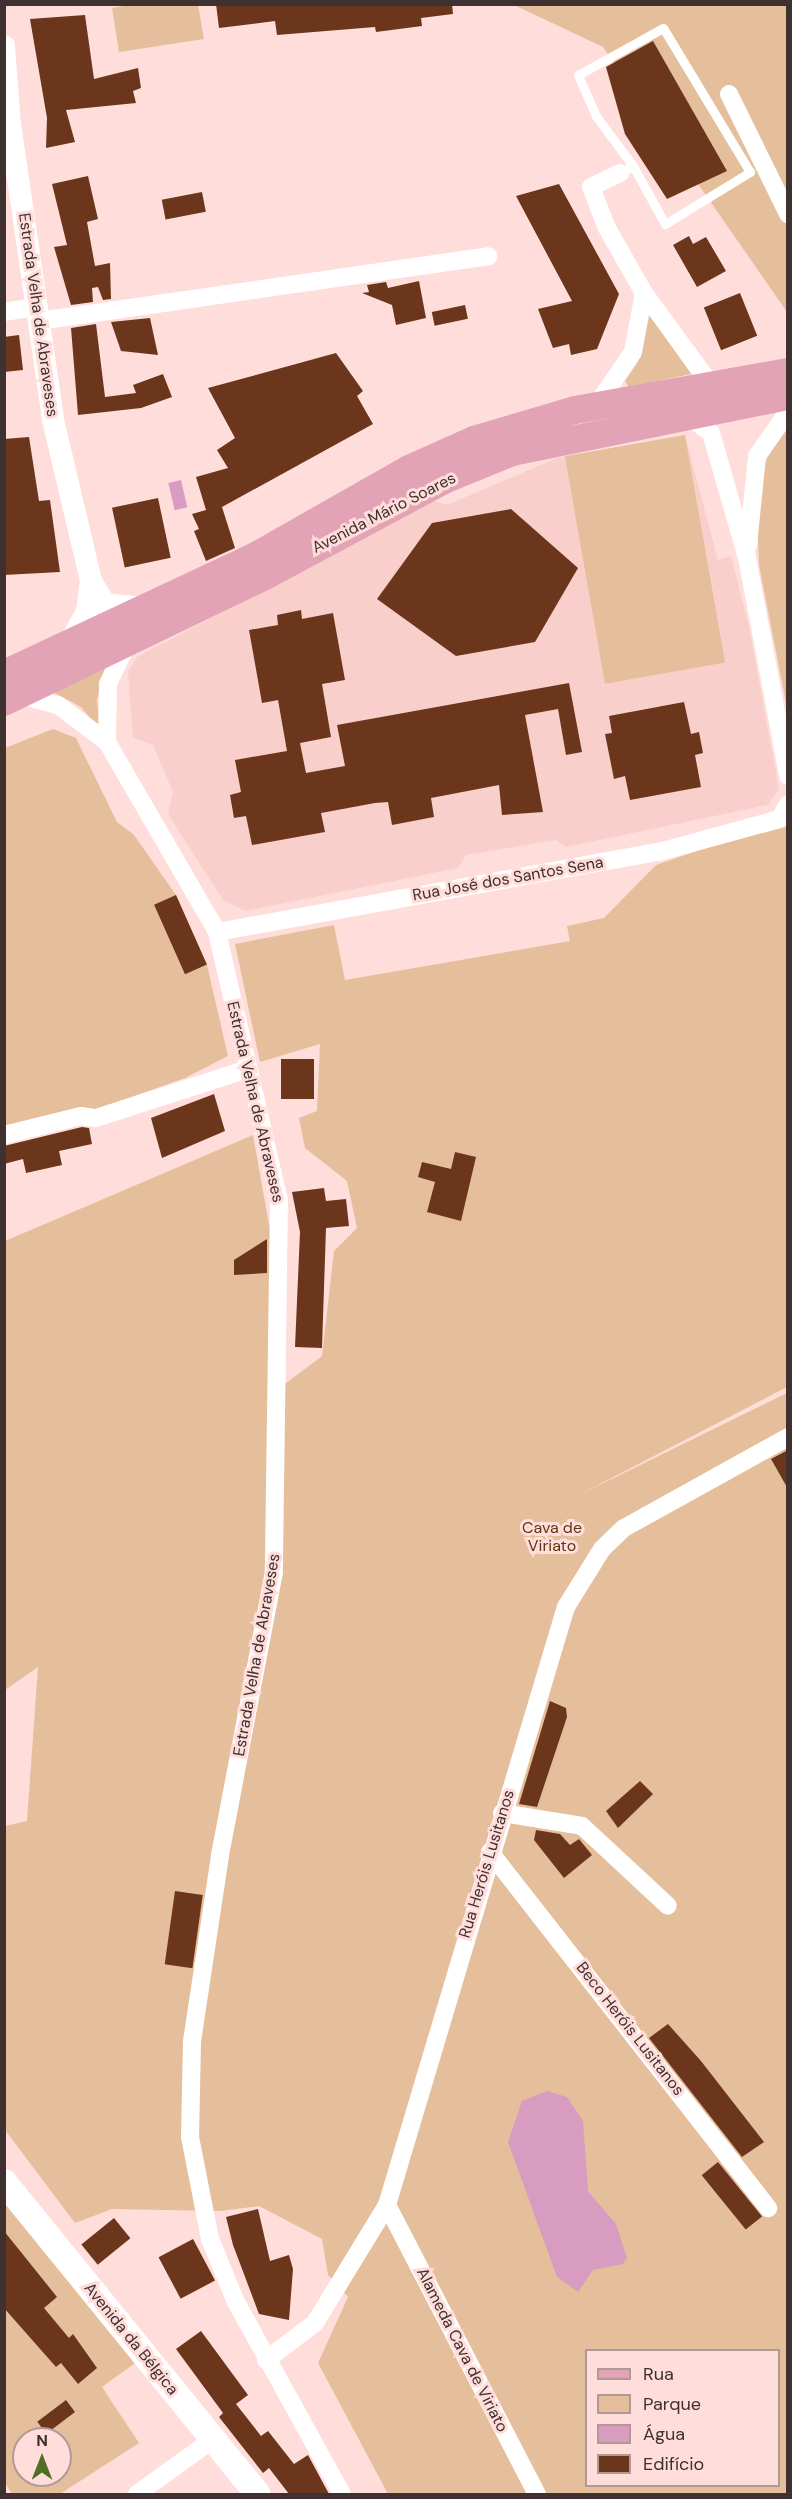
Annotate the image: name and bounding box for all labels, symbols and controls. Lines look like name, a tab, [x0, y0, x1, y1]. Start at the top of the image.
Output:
street label: Estrada Velha de Abraveses	[14, 212, 62, 418]
street label: Avenida Mário Soares	[309, 468, 459, 558]
street label: Rua José dos Santos Sena	[411, 853, 605, 905]
street label: Estrada Velha de Abraveses	[223, 1000, 287, 1204]
park label: Cava de Viriato	[522, 1518, 582, 1556]
street label: Estrada Velha de Abraveses	[230, 1552, 284, 1758]
street label: Rua Heróis Lusitanos	[455, 1788, 519, 1940]
street label: Beco Heróis Lusitanos	[572, 1958, 688, 2100]
street label: Alameda Cava de Viriato	[412, 2265, 512, 2435]
street label: Avenida da Bélgica	[80, 2279, 182, 2399]
legend	[585, 2349, 780, 2487]
text: Rua	[643, 2362, 674, 2386]
text: Parque	[643, 2392, 701, 2416]
text: Água	[643, 2422, 685, 2446]
north arrow	[12, 2427, 72, 2487]
text: N	[36, 2430, 48, 2451]
text: Edifício	[643, 2452, 704, 2476]

